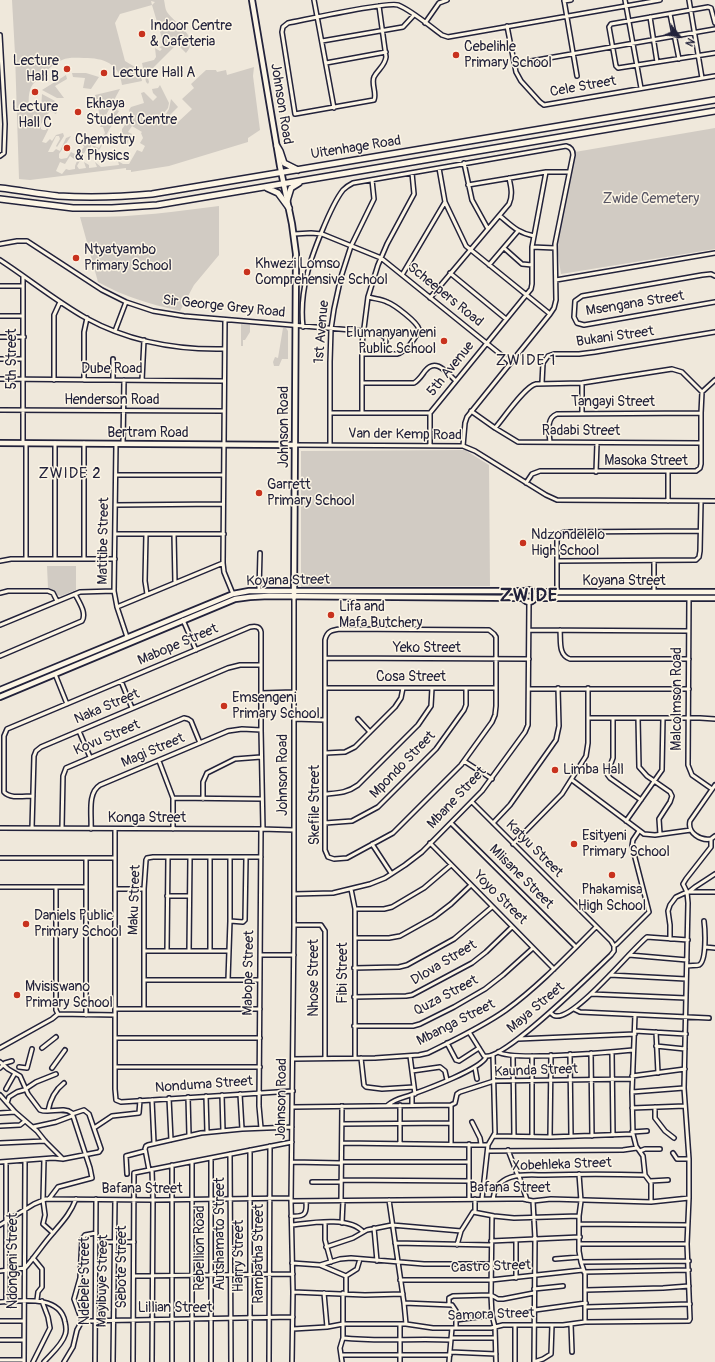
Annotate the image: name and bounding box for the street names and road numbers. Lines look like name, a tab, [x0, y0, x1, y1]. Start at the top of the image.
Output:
street label: Johnson Road	[266, 62, 296, 146]
street label: Cele Street	[549, 73, 617, 101]
street label: Uitenhage Road	[310, 133, 402, 163]
street label: Scheepers Road	[404, 259, 486, 331]
street label: Msengana Street	[585, 288, 685, 320]
street label: Sir George Grey Road	[162, 292, 286, 322]
street label: 1st Avenue	[311, 300, 333, 364]
street label: Bukani Street	[575, 323, 655, 351]
street label: 5th Street	[4, 329, 20, 389]
street label: 5th Avenue	[424, 338, 478, 400]
street label: Dube Road	[81, 361, 143, 377]
street label: Johnson Road	[276, 386, 292, 468]
street label: Henderson Road	[64, 392, 160, 408]
street label: Tangayi Street	[571, 394, 655, 410]
street label: Radabi Street	[542, 423, 620, 439]
street label: Bertram Road	[107, 425, 189, 441]
street label: Van der Kemp Road	[348, 426, 462, 444]
street label: Masoka Street	[604, 453, 688, 469]
street label: Matitibe Street	[95, 497, 113, 585]
street label: Koyana Street	[246, 572, 330, 590]
street label: Koyana Street	[582, 573, 666, 589]
street label: Mabope Street	[135, 621, 221, 669]
street label: Yeko Street	[393, 640, 461, 656]
street label: Malcolmson Road	[669, 647, 685, 751]
street label: Cosa Street	[376, 669, 446, 685]
street label: Naka Street	[72, 686, 142, 728]
street label: Kovu Street	[71, 717, 143, 759]
street label: Mpondo Street	[367, 728, 439, 802]
street label: Magi Street	[119, 730, 187, 772]
street label: Johnson Road	[275, 734, 291, 816]
street label: Mbane Street	[424, 763, 490, 833]
street label: Skefile Street	[307, 765, 323, 845]
street label: Konga Street	[108, 810, 186, 826]
street label: Katyu Street	[502, 817, 566, 881]
street label: Mlisane Street	[485, 841, 557, 913]
street label: Maku Street	[125, 864, 145, 936]
street label: Yoyo Street	[470, 868, 530, 928]
street label: Mabope Street	[240, 930, 258, 1016]
street label: Dlova Street	[408, 937, 480, 989]
street label: Nhose Street	[306, 939, 322, 1017]
street label: Fibi Street	[335, 942, 351, 1004]
street label: Quza Street	[411, 972, 481, 1020]
street label: Maya Street	[504, 979, 568, 1037]
street label: Mbanga Street	[414, 996, 498, 1050]
street label: Johnson Road	[273, 1058, 291, 1140]
street label: Kaunda Street	[494, 1061, 578, 1081]
street label: Nonduma Street	[154, 1073, 254, 1097]
street label: Xobehleka Street	[512, 1155, 612, 1175]
street label: Autshamato Street	[212, 1177, 228, 1291]
street label: Bafana Street	[469, 1180, 551, 1196]
street label: Bafana Street	[101, 1181, 183, 1197]
street label: Rambatha Street	[251, 1204, 267, 1304]
street label: Rebellion Road	[192, 1205, 208, 1291]
street label: Ndongeni Street	[5, 1213, 21, 1309]
street label: Harry Street	[231, 1220, 247, 1292]
street label: Sebote Street	[114, 1225, 130, 1309]
street label: Mayibuye Street	[94, 1234, 112, 1328]
street label: Ndebele Street	[77, 1237, 93, 1325]
street label: Castro Street	[451, 1257, 531, 1277]
street label: Lillian Street	[138, 1300, 212, 1316]
street label: Samora Street	[447, 1305, 535, 1325]

